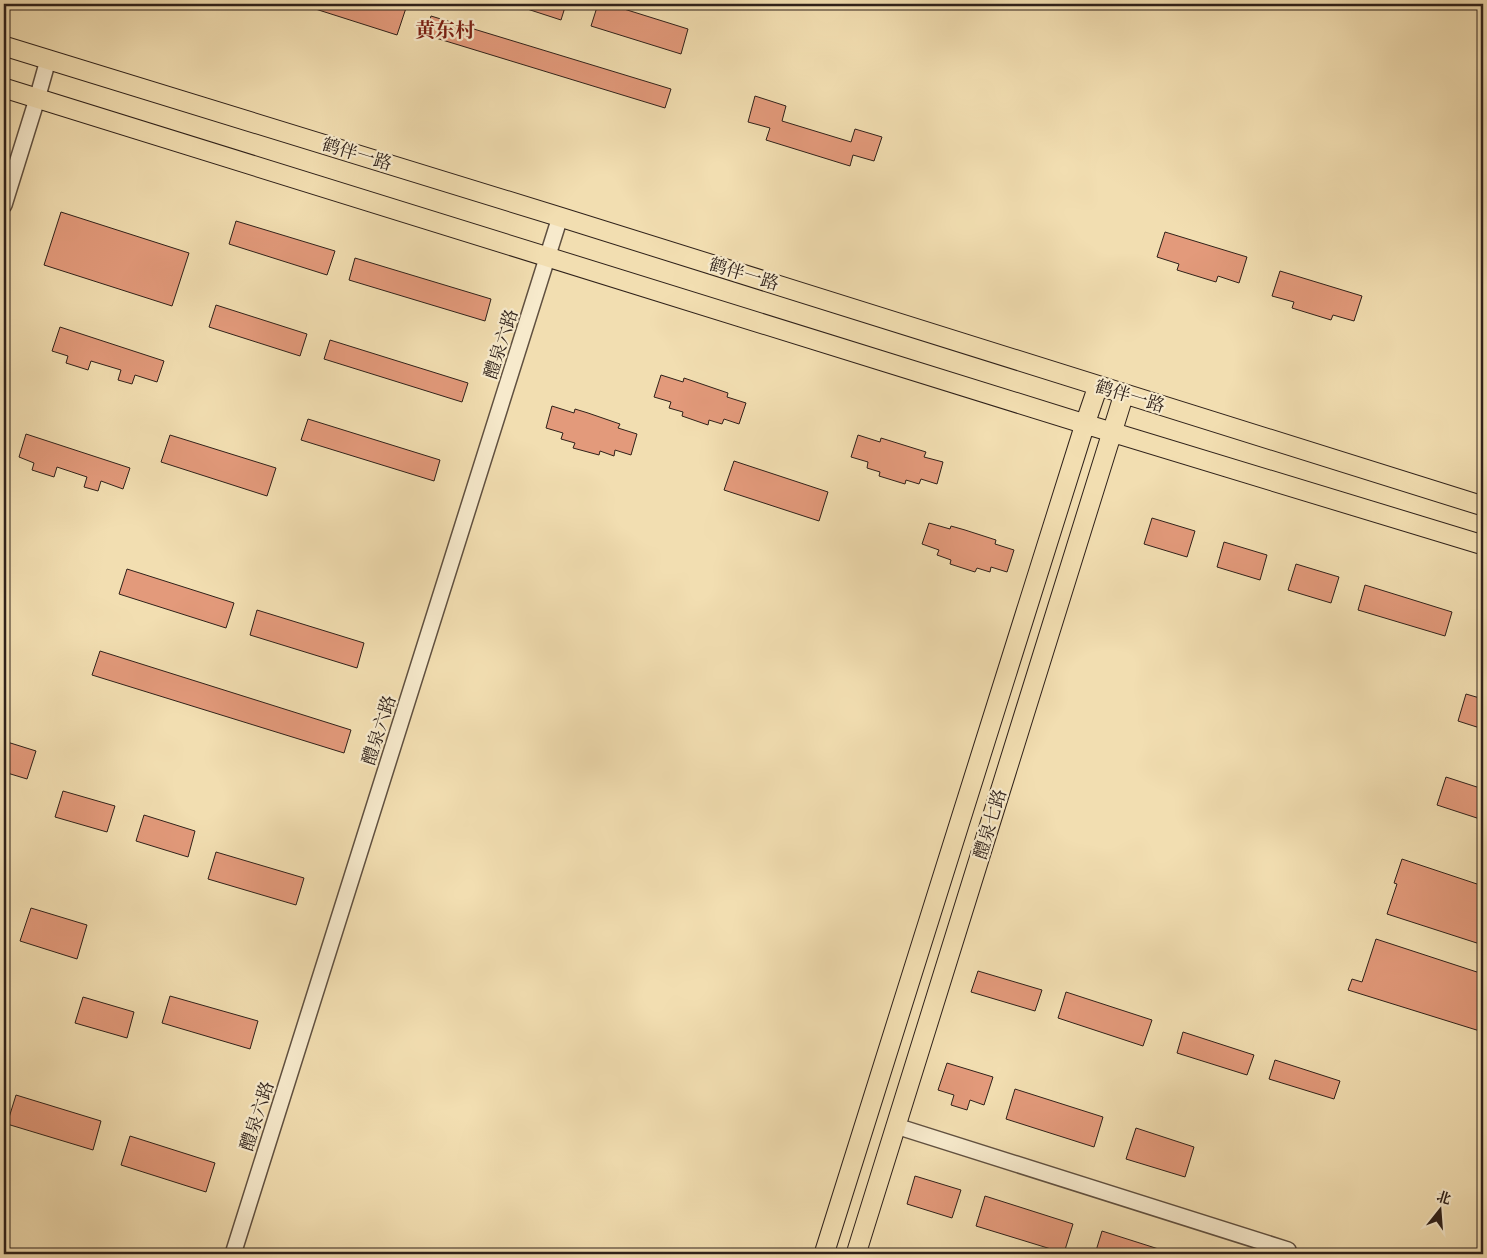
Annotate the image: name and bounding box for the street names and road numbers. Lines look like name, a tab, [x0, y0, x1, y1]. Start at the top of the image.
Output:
street label: 鹤伴一路	[320, 134, 394, 174]
street label: 鹤伴一路	[707, 254, 781, 294]
street label: 醴泉六路	[480, 307, 522, 381]
street label: 鹤伴一路	[1093, 376, 1167, 416]
street label: 醴泉六路	[358, 693, 400, 767]
street label: 醴泉七路	[970, 787, 1010, 861]
street label: 醴泉六路	[236, 1079, 278, 1153]

